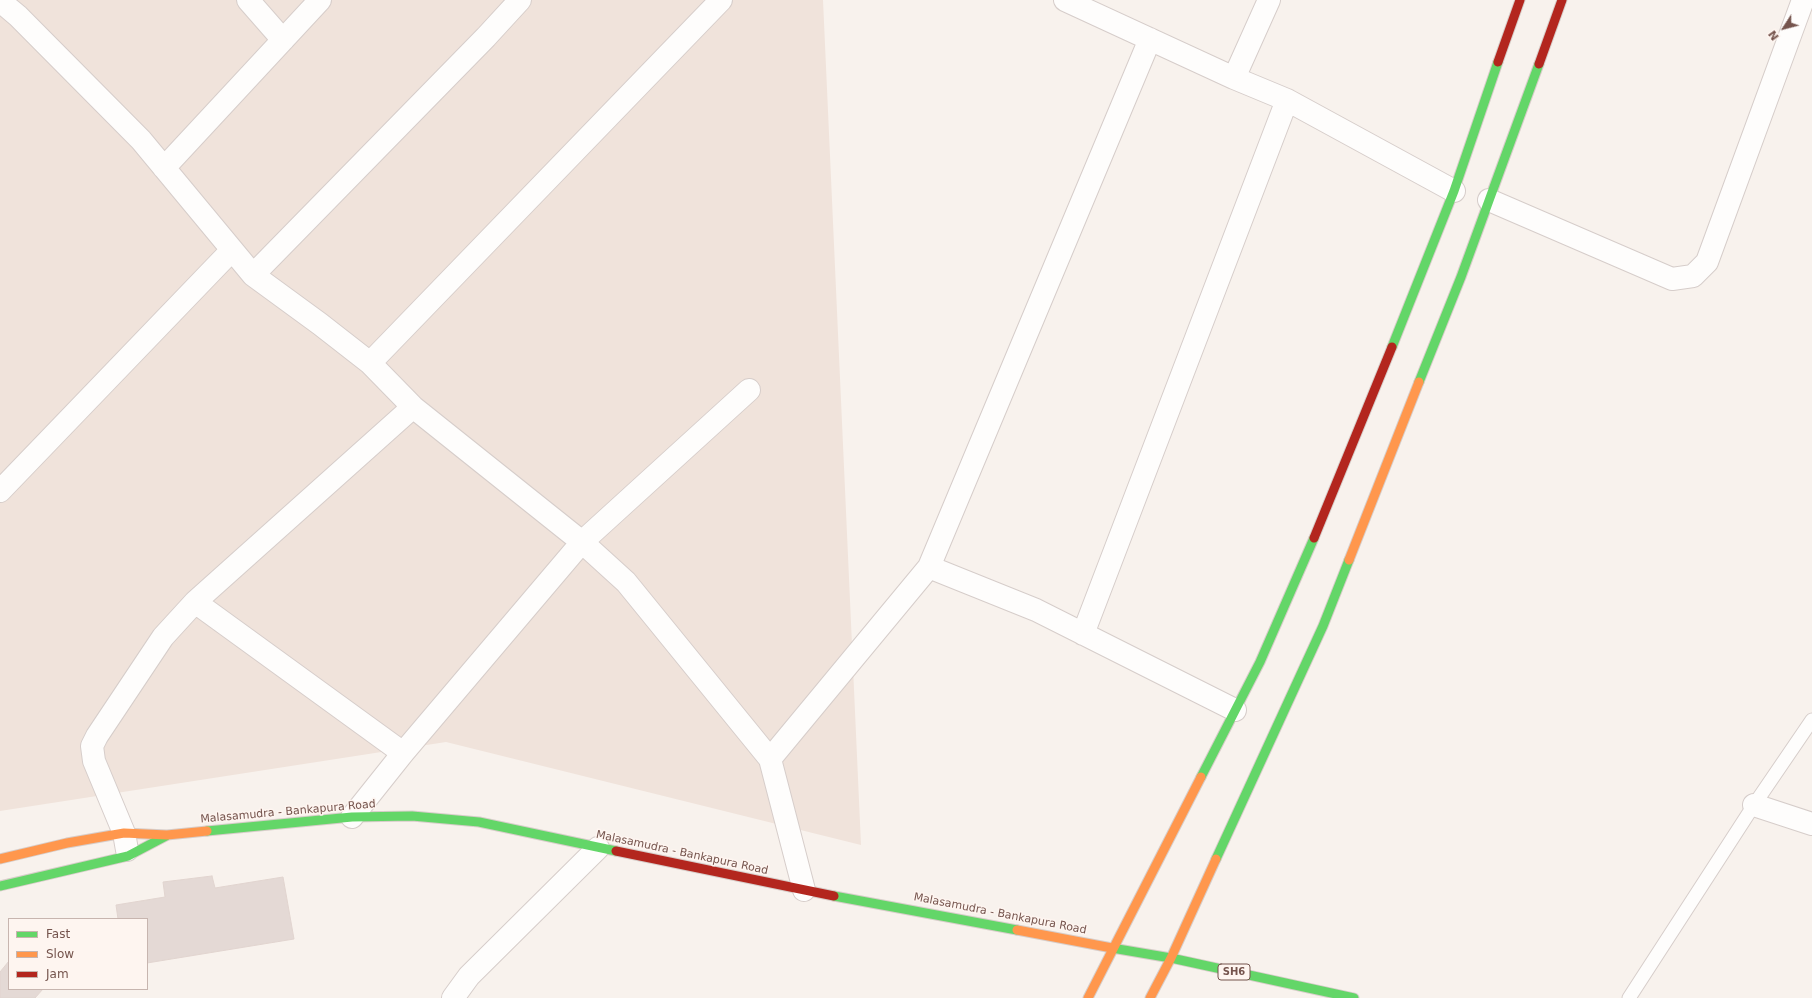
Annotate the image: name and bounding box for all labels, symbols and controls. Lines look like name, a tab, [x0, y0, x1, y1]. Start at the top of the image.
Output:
north arrow	[1764, 8, 1804, 48]
text: N	[1766, 28, 1782, 43]
street label: Malasamudra - Bankapura Road	[200, 798, 376, 826]
street label: Malasamudra - Bankapura Road	[595, 828, 769, 878]
street label: Malasamudra - Bankapura Road	[912, 891, 1088, 937]
legend	[8, 918, 148, 990]
text: Fast	[46, 927, 70, 941]
text: Slow	[46, 947, 74, 961]
road number: SH6	[1218, 964, 1250, 980]
text: Jam	[46, 967, 69, 981]

